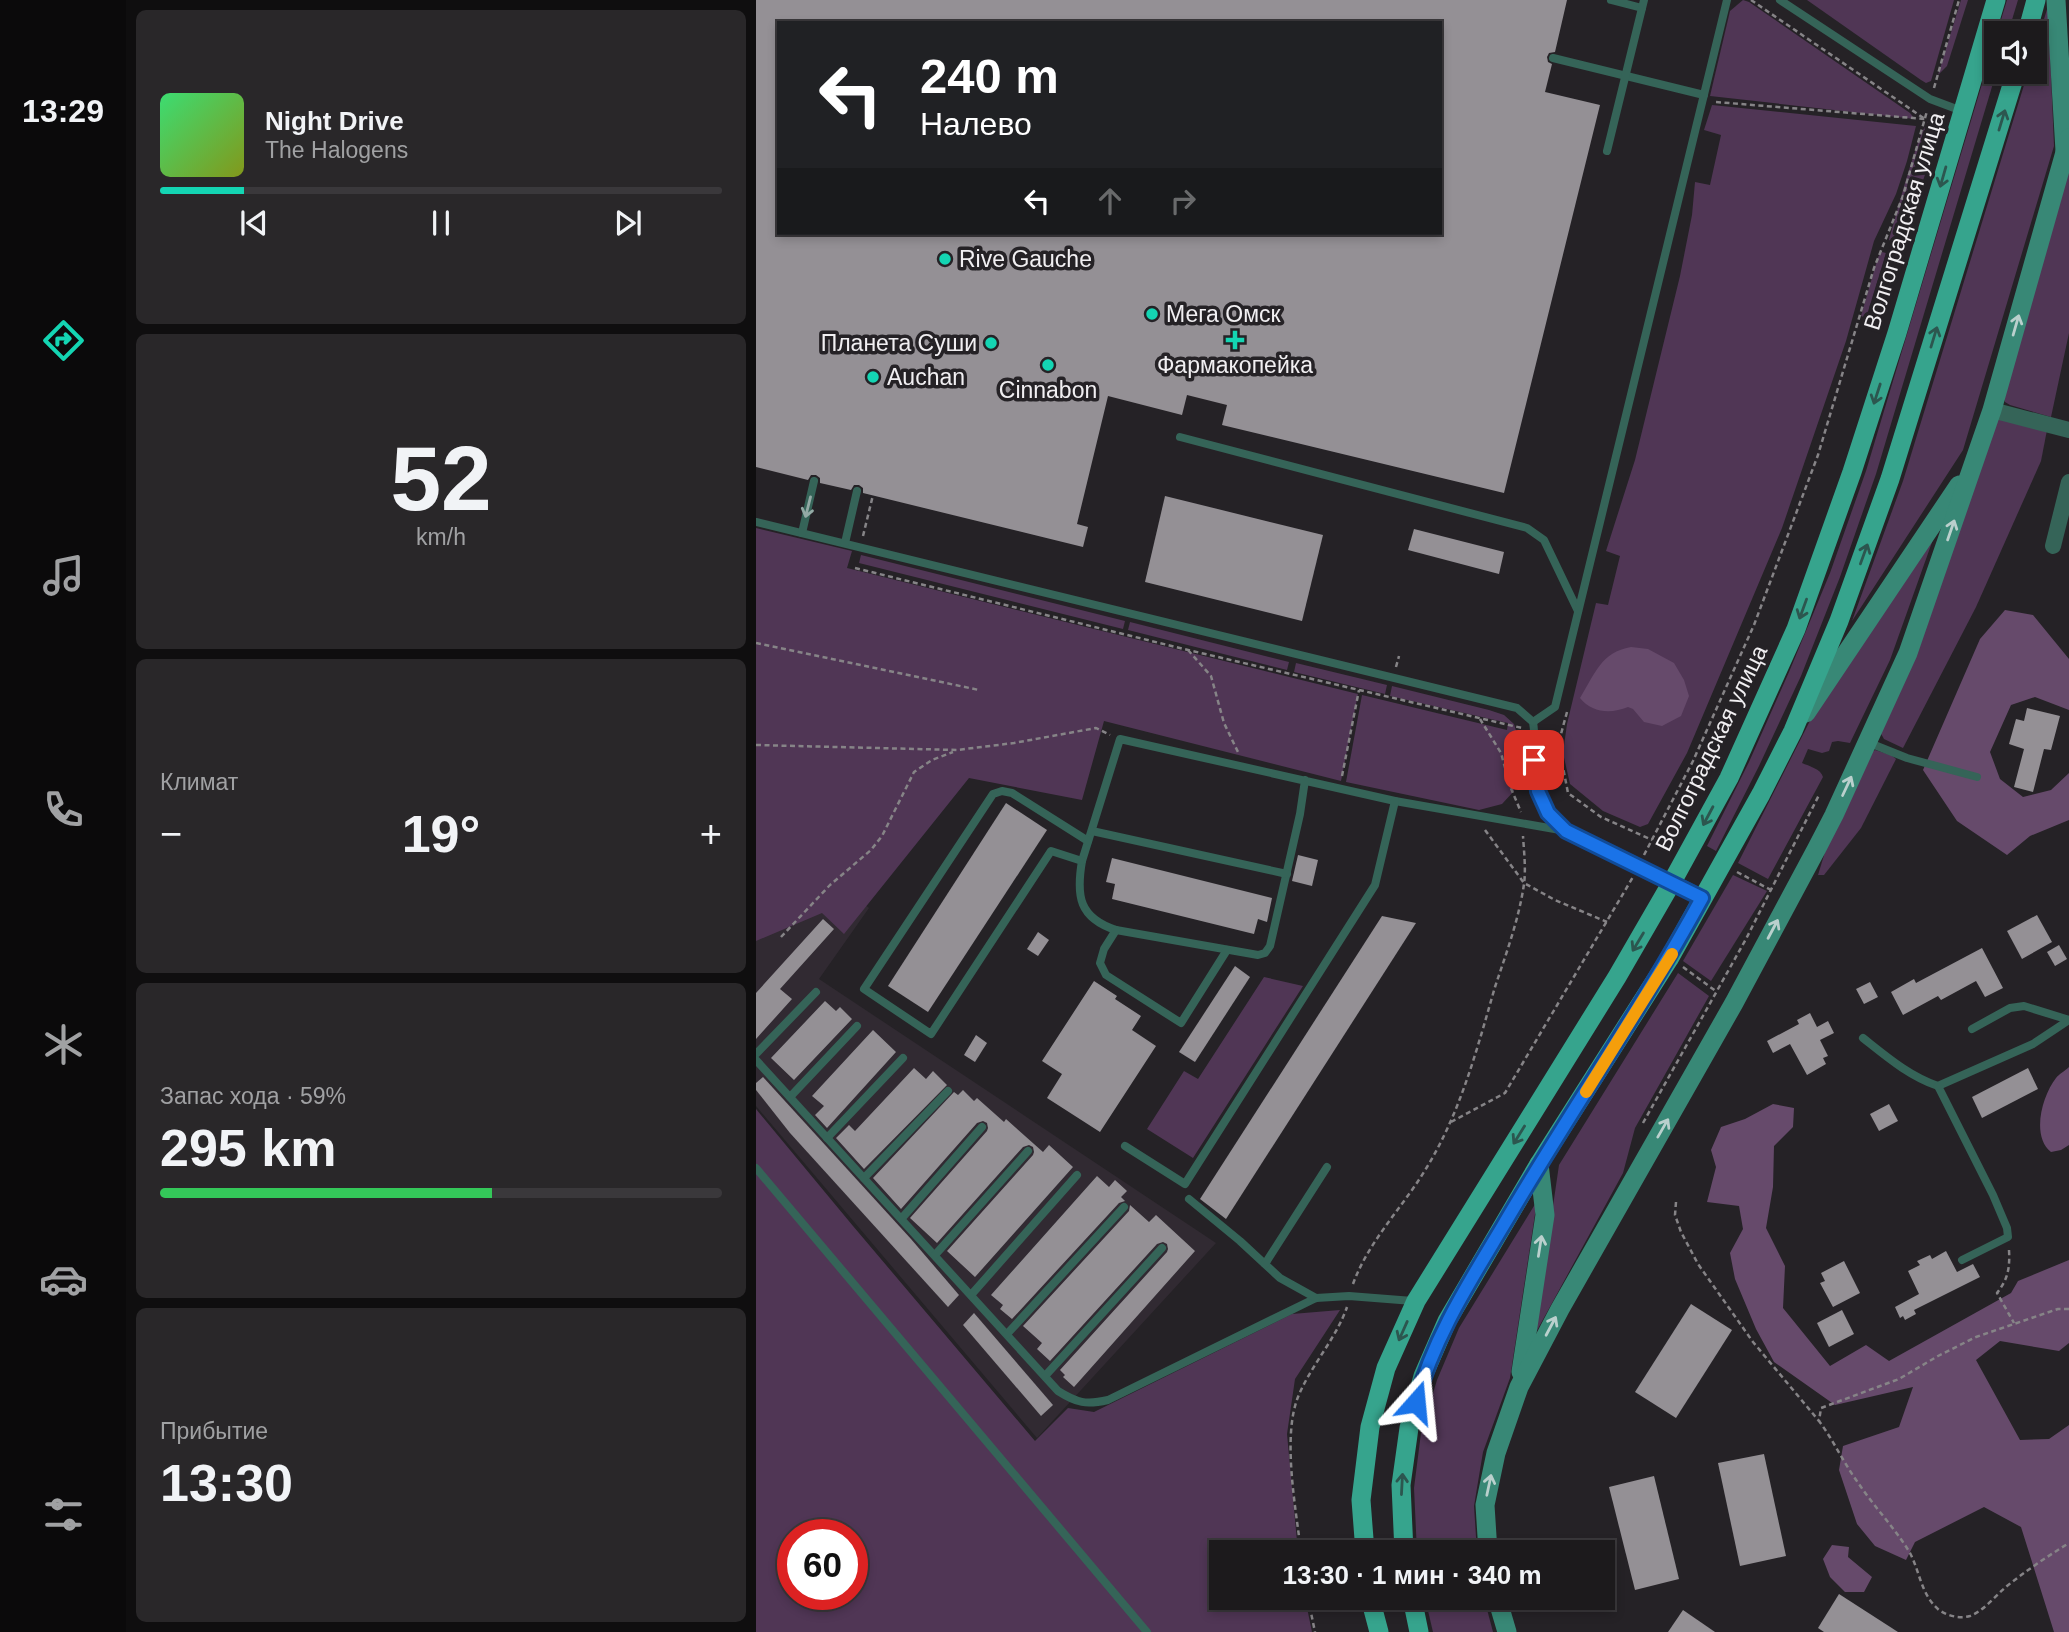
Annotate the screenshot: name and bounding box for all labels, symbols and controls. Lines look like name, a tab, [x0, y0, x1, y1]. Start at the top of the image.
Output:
map controls	[1984, 21, 2047, 84]
button: sound	[1984, 21, 2047, 84]
icon: left	[805, 49, 896, 140]
text: 240 m	[920, 49, 1059, 103]
text: 13:29	[22, 93, 104, 129]
text: Night Drive	[265, 106, 404, 136]
text: Налево	[920, 106, 1032, 142]
street label: Волгоградская улица	[1859, 109, 1950, 333]
one-way arrow	[1996, 109, 2009, 131]
text: The Halogens	[265, 137, 408, 163]
one-way arrow	[1936, 165, 1949, 187]
icon: left	[1018, 182, 1056, 220]
icon: ahead	[1091, 182, 1129, 220]
icon: right	[1164, 182, 1202, 220]
icon: previous	[235, 204, 273, 242]
icon: pause	[422, 204, 460, 242]
icon: next	[609, 204, 647, 242]
place label: Rive Gauche	[959, 246, 1092, 272]
marker: Rive Gauche	[937, 251, 953, 267]
place label: Мега Омск	[1166, 301, 1281, 327]
marker: Мега Омск	[1144, 306, 1160, 322]
one-way arrow	[2010, 314, 2023, 337]
icon: directions	[39, 316, 88, 365]
one-way arrow	[1929, 327, 1942, 349]
place label: Планета Суши	[821, 330, 977, 356]
marker: Фармакопейка	[1227, 332, 1243, 348]
marker: Планета Суши	[983, 335, 999, 351]
place label: Фармакопейка	[1157, 352, 1313, 378]
marker: Cinnabon	[1040, 357, 1056, 373]
place label: Auchan	[887, 364, 965, 390]
marker: Auchan	[865, 369, 881, 385]
place label: Cinnabon	[999, 377, 1097, 403]
one-way arrow	[1870, 383, 1882, 405]
text: 52	[390, 428, 492, 529]
one-way arrow	[801, 495, 814, 518]
one-way arrow	[1945, 520, 1958, 542]
text: km/h	[416, 524, 466, 550]
one-way arrow	[1858, 543, 1871, 565]
icon: music	[39, 551, 88, 600]
one-way arrow	[1796, 598, 1808, 620]
street label: Волгоградская улица	[1650, 641, 1772, 855]
pin	[1504, 730, 1564, 790]
icon: arrive	[1515, 741, 1553, 779]
text: Климат	[160, 769, 238, 795]
one-way arrow	[1841, 776, 1854, 798]
icon: phone	[39, 785, 88, 834]
text: 19°	[402, 805, 480, 863]
one-way arrow	[1701, 805, 1715, 826]
text: −	[160, 813, 182, 855]
text: +	[700, 813, 722, 855]
one-way arrow	[1767, 920, 1781, 940]
one-way arrow	[1631, 931, 1645, 951]
icon: climate	[39, 1020, 88, 1069]
text: Запас хода · 59%	[160, 1083, 346, 1109]
text: 295 km	[160, 1119, 336, 1177]
one-way arrow	[1656, 1119, 1670, 1139]
one-way arrow	[1512, 1125, 1526, 1145]
one-way arrow	[1534, 1236, 1547, 1258]
icon: car	[39, 1255, 88, 1304]
one-way arrow	[1544, 1316, 1558, 1337]
one-way arrow	[1396, 1320, 1409, 1341]
position arrow	[1379, 1365, 1453, 1439]
text: Прибытие	[160, 1418, 268, 1444]
text: 13:30	[160, 1454, 293, 1512]
one-way arrow	[1396, 1473, 1409, 1496]
one-way arrow	[1483, 1474, 1497, 1497]
icon: filters	[39, 1490, 88, 1539]
speed limit sign: 60	[777, 1519, 868, 1610]
text: 13:30 · 1 мин · 340 m	[1282, 1560, 1542, 1590]

